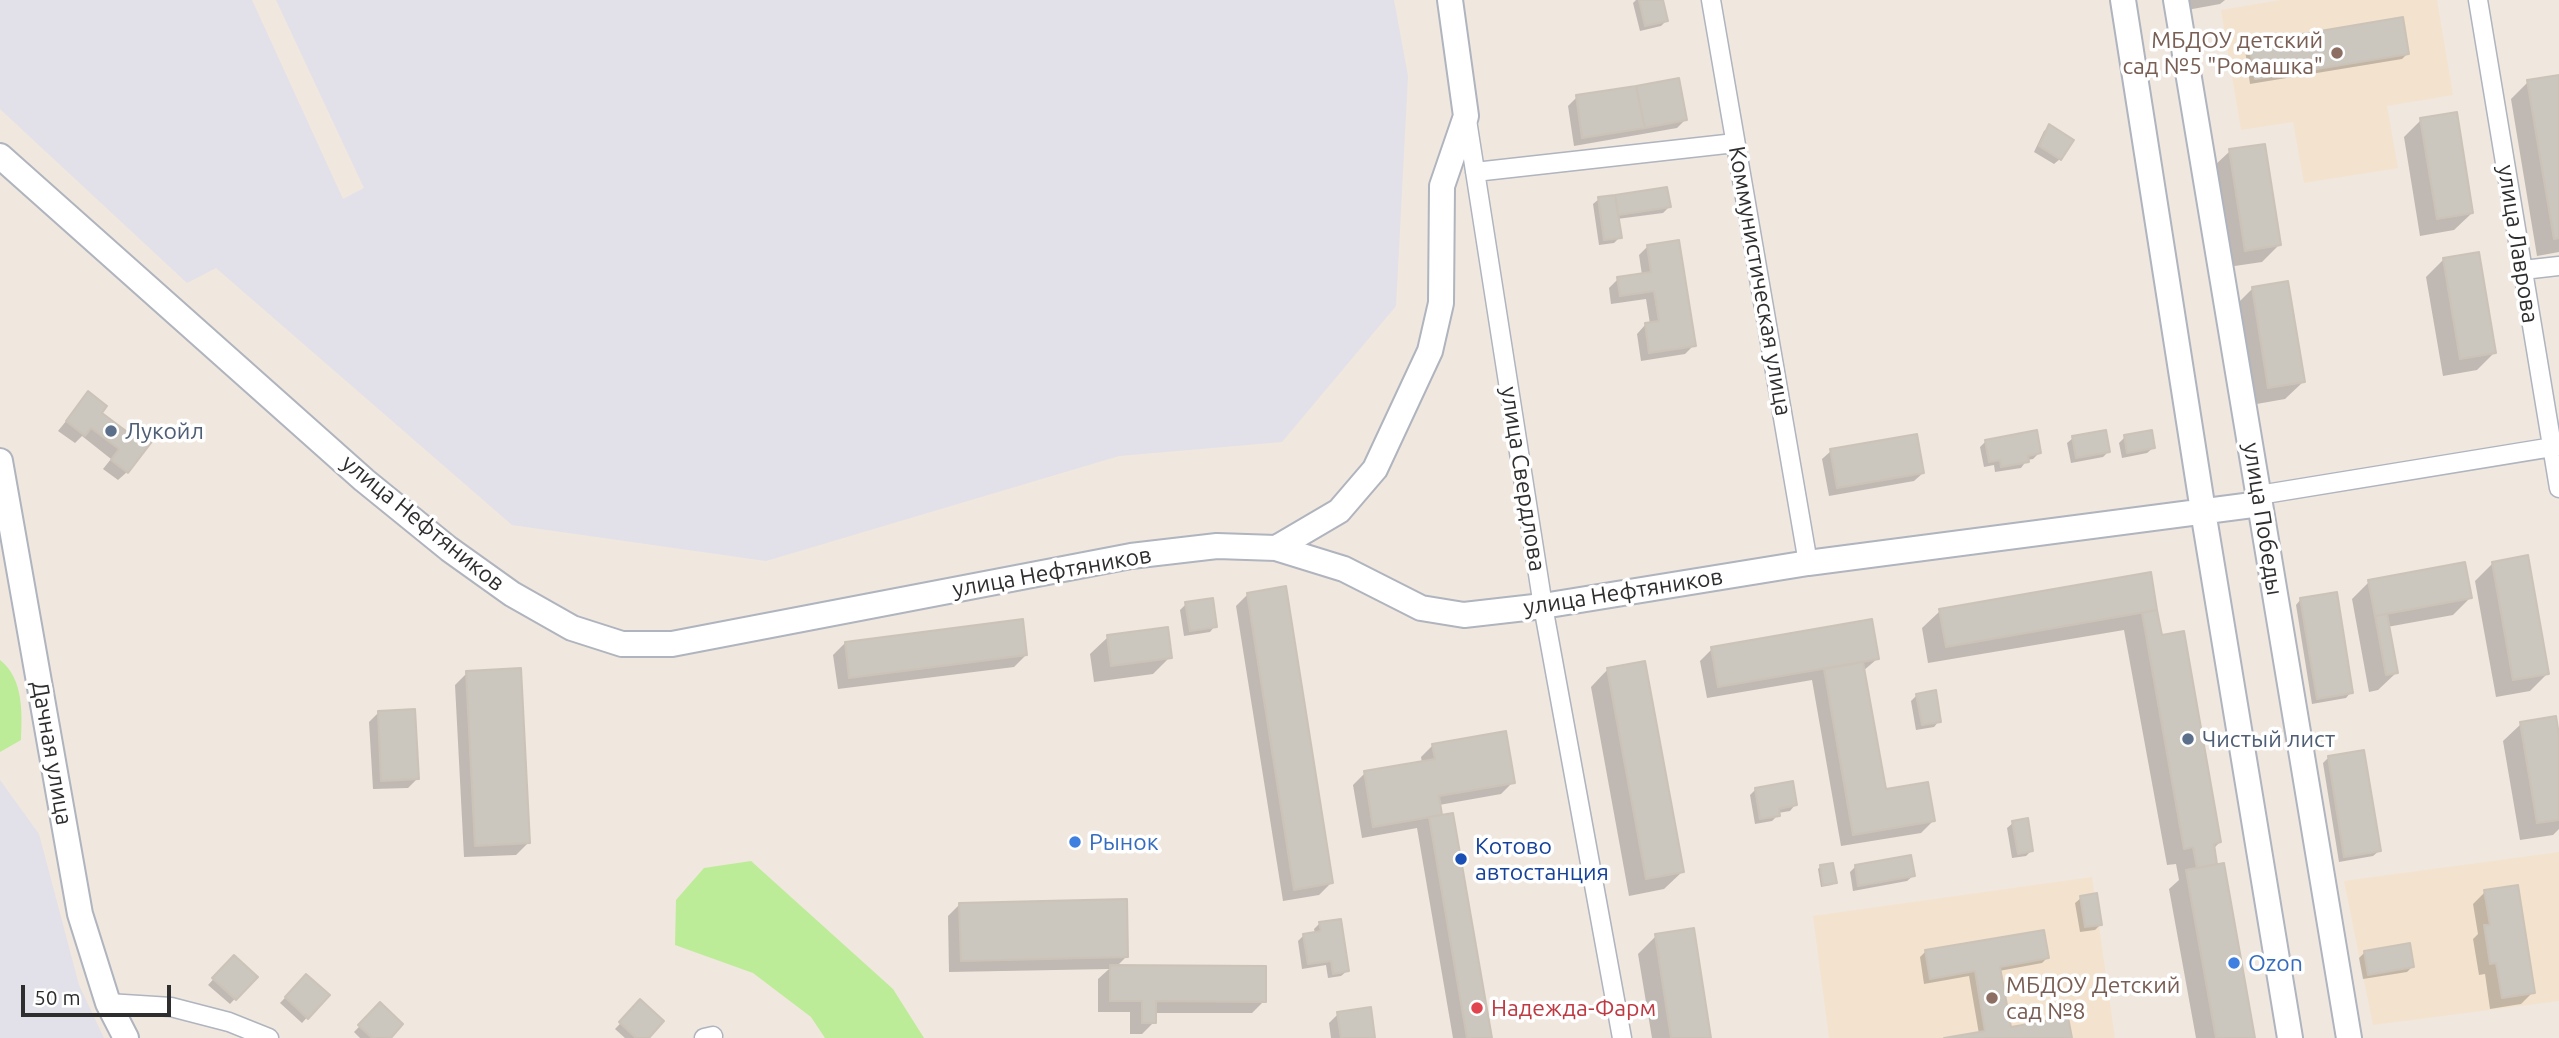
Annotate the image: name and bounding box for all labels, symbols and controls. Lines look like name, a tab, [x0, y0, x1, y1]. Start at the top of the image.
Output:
place label: МБДОУ детский сад №5 "Ромашка"	[2122, 26, 2323, 80]
marker: МБДОУ детский сад №5 "Ромашка"	[2329, 45, 2345, 61]
street label: Коммунистическая улица	[1723, 144, 1797, 418]
street label: улица Лаврова	[2492, 163, 2544, 325]
street label: улица Свердлова	[1495, 385, 1551, 573]
place label: Лукойл	[125, 417, 204, 445]
marker: Лукойл	[103, 423, 119, 439]
street label: улица Победы	[2237, 441, 2289, 597]
street label: улица Нефтяников	[336, 449, 510, 597]
street label: улица Нефтяников	[950, 541, 1154, 603]
street label: улица Нефтяников	[1521, 563, 1725, 621]
street label: Дачная улица	[26, 679, 78, 827]
place label: Чистый лист	[2202, 725, 2335, 753]
marker: Чистый лист	[2180, 731, 2196, 747]
place label: Рынок	[1089, 828, 1159, 856]
place label: Котово автостанция	[1475, 832, 1609, 886]
marker: Рынок	[1067, 834, 1083, 850]
marker: Котово автостанция	[1453, 851, 1469, 867]
place label: Ozon	[2248, 949, 2303, 977]
marker: Ozon	[2226, 955, 2242, 971]
place label: МБДОУ Детский сад №8	[2006, 971, 2180, 1025]
scale bar	[24, 972, 175, 1016]
text: 50 m	[34, 985, 81, 1009]
marker: МБДОУ Детский сад №8	[1984, 990, 2000, 1006]
place label: Надежда-Фарм	[1491, 994, 1656, 1022]
marker: Надежда-Фарм	[1469, 1000, 1485, 1016]

